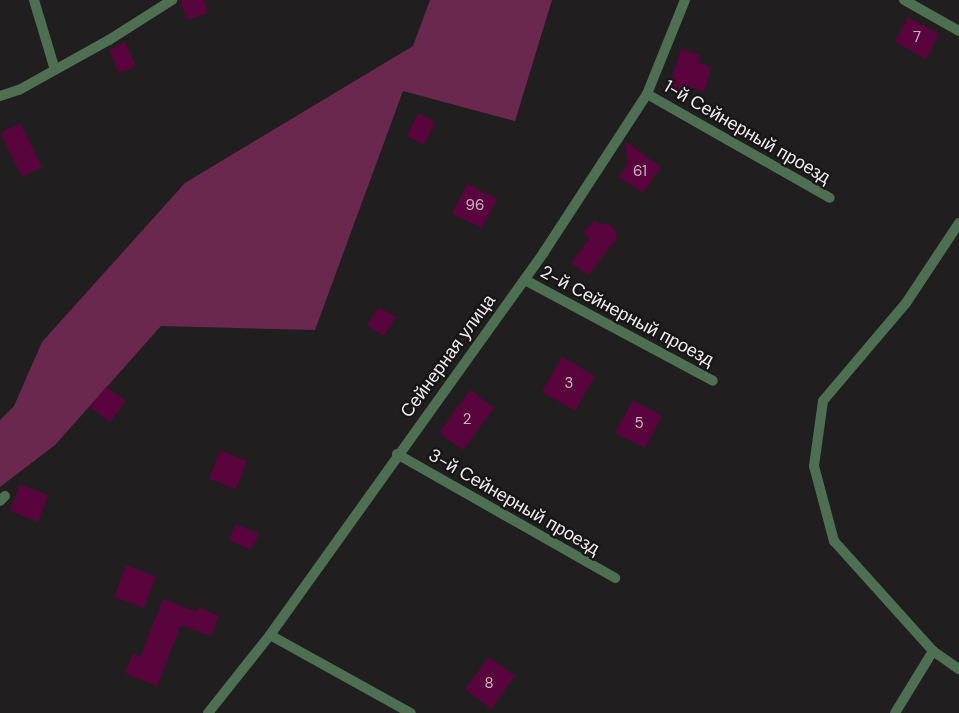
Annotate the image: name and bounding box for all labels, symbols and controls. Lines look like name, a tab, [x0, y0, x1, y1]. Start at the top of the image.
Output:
house number: 7	[913, 29, 921, 47]
street label: 1-й Сейнерный проезд	[660, 75, 834, 189]
house number: 61	[633, 163, 647, 181]
house number: 96	[466, 197, 484, 215]
street label: 2-й Сейнерный проезд	[537, 261, 717, 371]
street label: Сейнерная улица	[396, 290, 500, 422]
house number: 3	[565, 375, 573, 393]
house number: 2	[463, 411, 471, 429]
house number: 5	[634, 415, 644, 433]
street label: 3-й Сейнерный проезд	[425, 444, 603, 560]
house number: 8	[484, 675, 494, 693]

